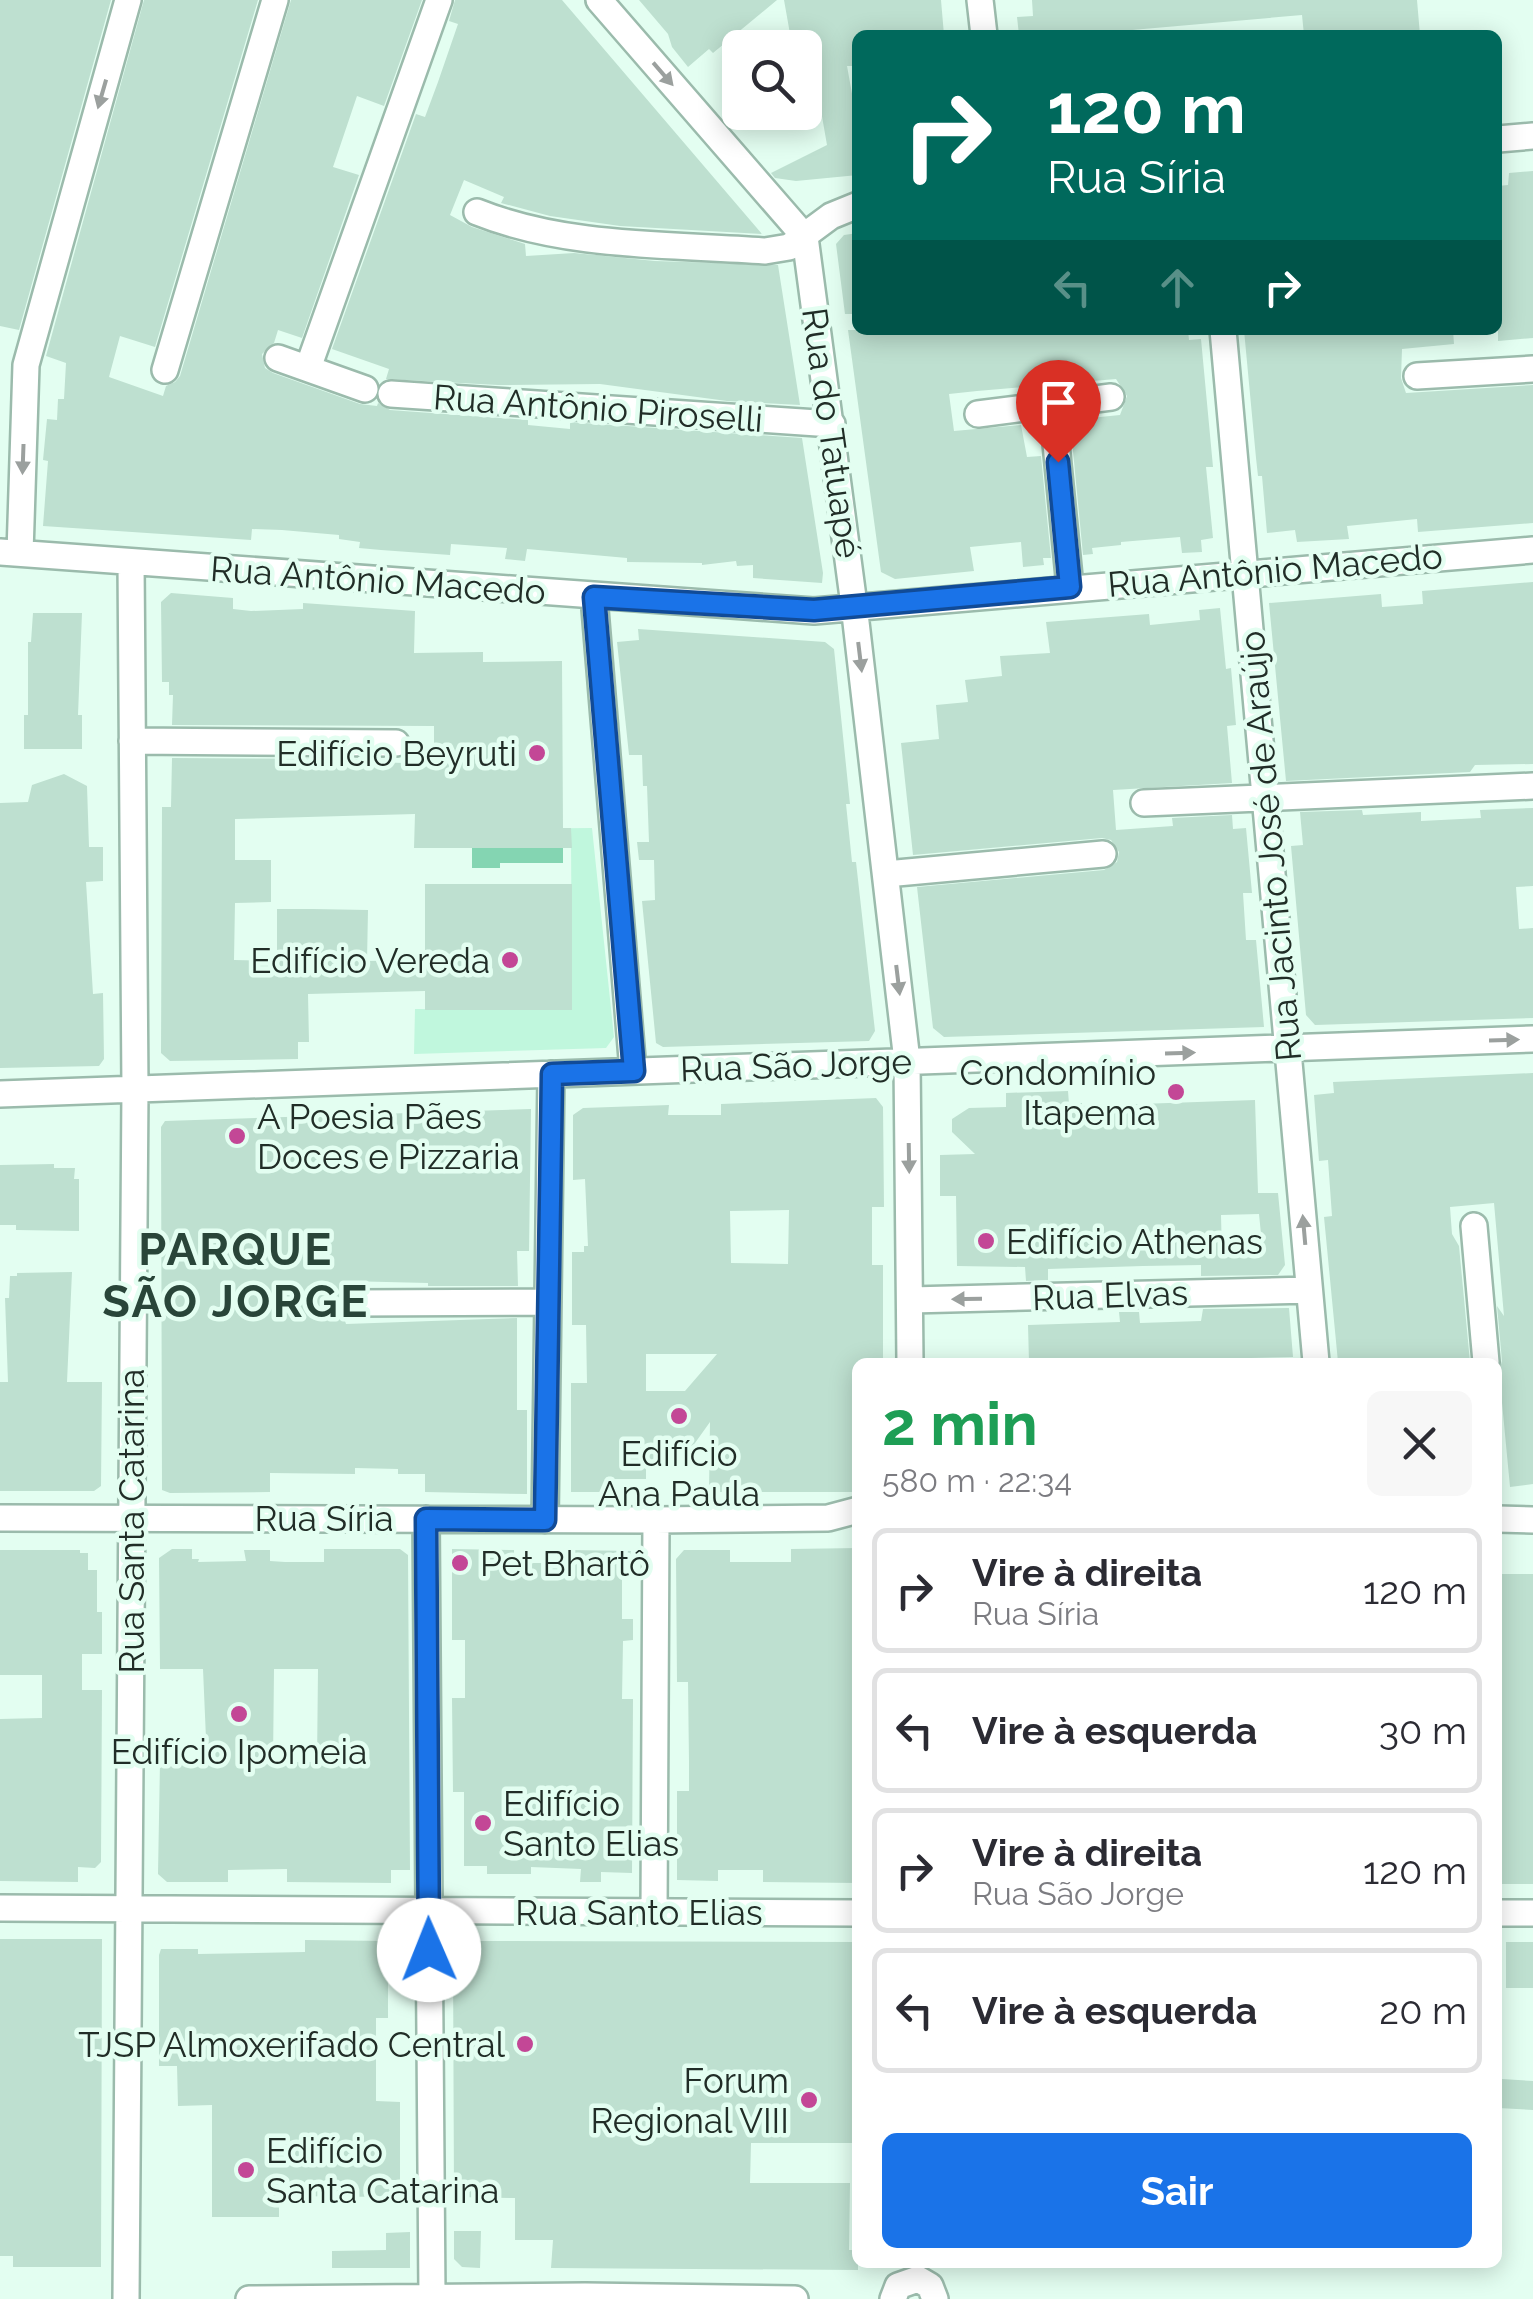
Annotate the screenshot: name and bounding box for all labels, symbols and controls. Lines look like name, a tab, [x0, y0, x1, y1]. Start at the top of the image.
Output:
map controls	[722, 30, 822, 130]
button: search	[722, 30, 822, 130]
one-way arrow	[652, 61, 674, 86]
text: 120 m	[1047, 67, 1246, 149]
icon: right	[882, 70, 1012, 200]
one-way arrow	[94, 79, 109, 110]
text: Rua Síria	[1047, 151, 1226, 204]
icon: left	[1045, 260, 1100, 315]
icon: ahead	[1150, 260, 1205, 315]
icon: right	[1255, 260, 1310, 315]
street label: Rua do Tatuapé	[794, 305, 870, 561]
pin	[1016, 360, 1101, 463]
icon: arrive	[1031, 375, 1086, 430]
street label: Rua Antônio Piroselli	[432, 376, 764, 440]
one-way arrow	[15, 444, 31, 475]
street label: Rua Antônio Macedo	[1106, 535, 1444, 605]
street label: Rua Antônio Macedo	[209, 548, 547, 612]
street label: Rua Jacinto José de Araújo	[1231, 629, 1309, 1063]
one-way arrow	[852, 642, 868, 673]
place label: Edifício Beyruti	[276, 733, 517, 774]
marker: Edifício Beyruti	[526, 742, 548, 764]
place label: Edifício Vereda	[250, 940, 490, 981]
marker: Edifício Vereda	[499, 949, 521, 971]
one-way arrow	[890, 964, 906, 996]
one-way arrow	[1489, 1032, 1521, 1048]
street label: Rua São Jorge	[679, 1040, 913, 1090]
one-way arrow	[1164, 1044, 1196, 1060]
place label: Condomínio Itapema	[960, 1052, 1156, 1133]
marker: Condomínio Itapema	[1165, 1081, 1187, 1103]
place label: A Poesia Pães Doces e Pizzaria	[257, 1096, 520, 1177]
marker: A Poesia Pães Doces e Pizzaria	[226, 1125, 248, 1147]
one-way arrow	[901, 1143, 917, 1175]
one-way arrow	[1296, 1214, 1312, 1246]
place label: Edifício Athenas	[1006, 1221, 1263, 1262]
district label: PARQUE SÃO JORGE	[102, 1223, 370, 1328]
marker: Edifício Athenas	[975, 1230, 997, 1252]
street label: Rua Elvas	[1031, 1272, 1189, 1318]
one-way arrow	[951, 1291, 983, 1307]
street label: Rua Santa Catarina	[111, 1369, 152, 1673]
text: 2 min	[882, 1389, 1038, 1459]
button: close	[1367, 1391, 1472, 1496]
marker: Edifício Ana Paula	[668, 1405, 690, 1427]
place label: Edifício Ana Paula	[598, 1433, 760, 1514]
text: 580 m · 22:34	[882, 1462, 1072, 1499]
street label: Rua Síria	[254, 1498, 394, 1539]
place label: Pet Bhartô	[480, 1543, 650, 1584]
text: Vire à direita	[972, 1550, 1202, 1595]
marker: Pet Bhartô	[449, 1552, 471, 1574]
icon: right	[887, 1563, 942, 1618]
text: 120 m	[1363, 1568, 1467, 1613]
text: Rua Síria	[972, 1595, 1099, 1632]
marker: Edifício Ipomeia	[228, 1703, 250, 1725]
icon: left	[887, 1703, 942, 1758]
text: Vire à esquerda	[972, 1708, 1257, 1753]
text: 30 m	[1379, 1708, 1467, 1753]
place label: Edifício Ipomeia	[111, 1731, 367, 1772]
place label: Edifício Santo Elias	[503, 1783, 679, 1864]
marker: Edifício Santo Elias	[472, 1812, 494, 1834]
text: Vire à direita	[972, 1830, 1202, 1875]
icon: right	[887, 1843, 942, 1898]
text: 120 m	[1363, 1848, 1467, 1893]
text: Rua São Jorge	[972, 1875, 1184, 1912]
street label: Rua Santo Elias	[515, 1892, 763, 1933]
position arrow	[377, 1898, 481, 2002]
icon: left	[887, 1983, 942, 2038]
text: Vire à esquerda	[972, 1988, 1257, 2033]
text: 20 m	[1379, 1988, 1467, 2033]
place label: TJSP Almoxerifado Central	[78, 2024, 505, 2065]
marker: TJSP Almoxerifado Central	[514, 2033, 536, 2055]
place label: Forum Regional VIII	[591, 2060, 789, 2141]
marker: Forum Regional VIII	[798, 2089, 820, 2111]
place label: Edifício Santa Catarina	[266, 2130, 499, 2211]
button: Sair	[882, 2133, 1472, 2248]
marker: Edifício Santa Catarina	[235, 2159, 257, 2181]

